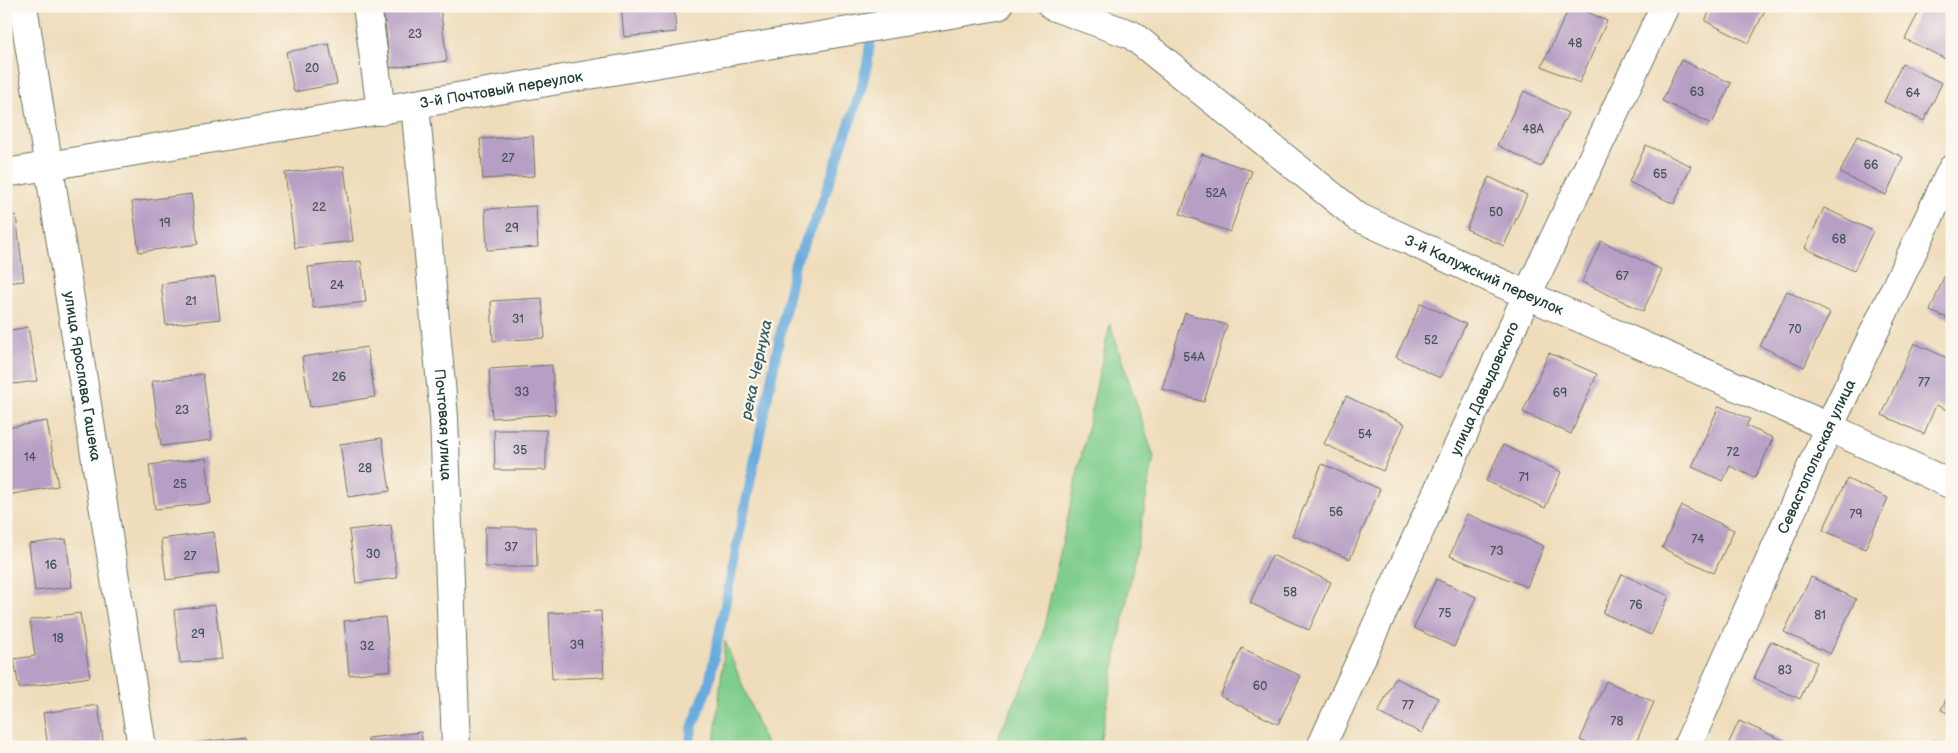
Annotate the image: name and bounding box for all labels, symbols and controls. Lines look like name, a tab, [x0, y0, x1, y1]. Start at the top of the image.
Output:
house number: 23	[408, 27, 422, 42]
house number: 48	[1568, 36, 1582, 51]
house number: 20	[305, 61, 319, 76]
street label: 3-й Почтовый переулок	[418, 67, 584, 113]
house number: 63	[1690, 85, 1704, 100]
house number: 64	[1906, 86, 1921, 101]
house number: 48А	[1522, 122, 1545, 137]
house number: 27	[502, 151, 515, 166]
house number: 66	[1864, 158, 1878, 173]
house number: 65	[1653, 167, 1667, 182]
house number: 52А	[1205, 186, 1227, 201]
house number: 22	[312, 200, 326, 215]
house number: 50	[1489, 205, 1503, 220]
house number: 19	[159, 216, 171, 231]
house number: 29	[505, 221, 519, 236]
street label: 3-й Калужский переулок	[1401, 230, 1567, 319]
house number: 68	[1832, 232, 1846, 247]
house number: 67	[1615, 269, 1629, 284]
house number: 24	[330, 278, 345, 293]
street label: улица Ярослава Гашека	[59, 290, 105, 463]
house number: 21	[185, 294, 197, 309]
house number: 31	[512, 312, 524, 327]
water label: река Чернуха	[737, 318, 777, 423]
street label: улица Давыдовского	[1446, 318, 1523, 458]
house number: 70	[1789, 322, 1801, 337]
house number: 52	[1424, 333, 1438, 348]
house number: 54А	[1183, 350, 1205, 365]
street label: Почтовая улица	[430, 368, 456, 481]
house number: 26	[332, 370, 346, 385]
house number: 77	[1918, 375, 1930, 390]
street label: Севастопольская улица	[1773, 376, 1860, 537]
house number: 33	[515, 385, 529, 400]
house number: 69	[1553, 386, 1567, 401]
house number: 23	[175, 403, 189, 418]
house number: 54	[1358, 427, 1373, 442]
house number: 35	[513, 443, 527, 458]
house number: 72	[1727, 445, 1739, 460]
house number: 14	[24, 450, 37, 465]
house number: 28	[358, 461, 372, 476]
house number: 71	[1519, 470, 1529, 485]
house number: 25	[173, 477, 187, 492]
house number: 56	[1329, 505, 1343, 520]
house number: 79	[1850, 507, 1862, 522]
house number: 74	[1691, 532, 1705, 547]
house number: 37	[504, 540, 518, 555]
house number: 73	[1490, 544, 1504, 559]
house number: 30	[366, 547, 380, 562]
house number: 27	[184, 549, 197, 564]
house number: 16	[45, 558, 57, 573]
house number: 58	[1283, 585, 1297, 600]
house number: 76	[1629, 598, 1643, 613]
house number: 75	[1439, 606, 1452, 621]
house number: 81	[1814, 608, 1826, 623]
house number: 29	[191, 627, 205, 642]
house number: 18	[52, 631, 64, 646]
house number: 39	[570, 638, 584, 653]
house number: 32	[360, 639, 374, 654]
house number: 83	[1778, 663, 1792, 678]
house number: 60	[1253, 679, 1267, 694]
house number: 77	[1402, 698, 1414, 713]
house number: 78	[1611, 714, 1623, 729]

